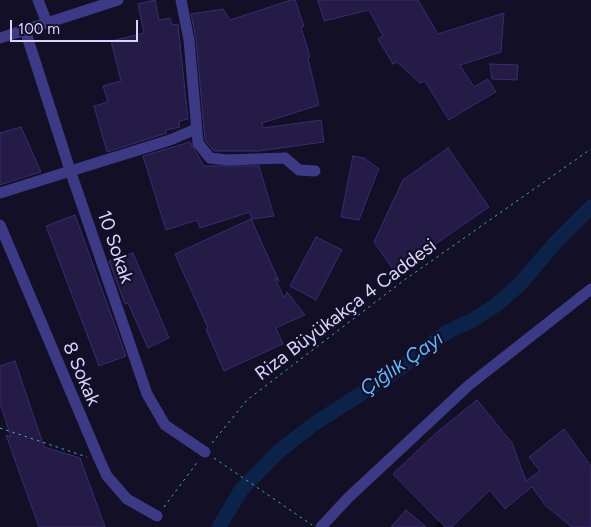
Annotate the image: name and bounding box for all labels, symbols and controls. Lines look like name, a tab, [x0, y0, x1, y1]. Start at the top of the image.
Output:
scale bar	[12, 10, 140, 42]
text: 100 m	[18, 20, 60, 38]
street label: 10 Sokak	[92, 208, 138, 286]
street label: Riza Büyükakça 4 Caddesi	[251, 234, 441, 386]
water label: Çığlık Çayı	[356, 327, 448, 401]
street label: 8 Sokak	[57, 339, 105, 409]

